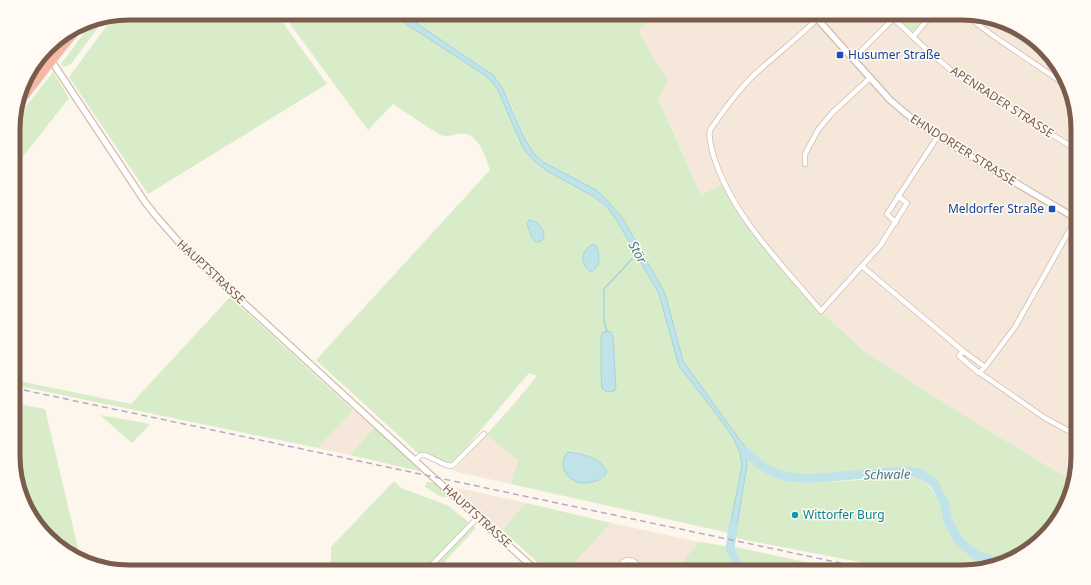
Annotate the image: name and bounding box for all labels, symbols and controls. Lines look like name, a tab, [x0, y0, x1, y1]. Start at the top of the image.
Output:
place label: Husumer Straße	[848, 46, 940, 63]
marker: Husumer Straße	[835, 50, 845, 60]
street label: APENRADER STRASSE	[947, 62, 1057, 141]
street label: EHNDORFER STRASSE	[907, 110, 1020, 189]
place label: Meldorfer Straße	[948, 200, 1044, 217]
marker: Meldorfer Straße	[1047, 204, 1057, 214]
street label: HAUPTSTRASSE	[174, 236, 249, 308]
water label: Stör	[624, 237, 652, 267]
water label: Schwale	[864, 465, 911, 483]
street label: HAUPTSTRASSE	[439, 480, 516, 551]
place label: Wittorfer Burg	[803, 506, 885, 523]
marker: Wittorfer Burg	[790, 510, 800, 520]

